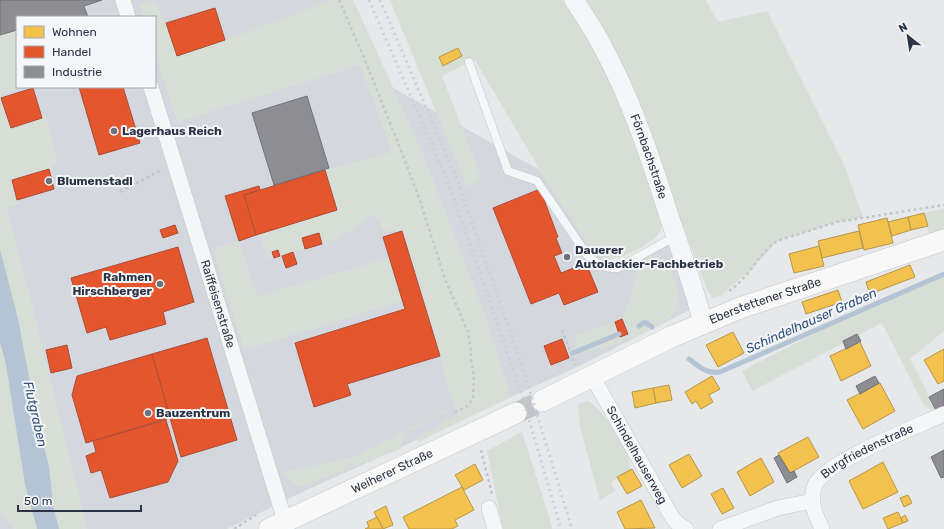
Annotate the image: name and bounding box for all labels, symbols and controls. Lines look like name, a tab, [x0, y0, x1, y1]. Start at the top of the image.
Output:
legend	[16, 16, 156, 88]
north arrow	[888, 16, 928, 56]
text: N	[897, 20, 910, 35]
text: Wohnen	[52, 25, 97, 39]
text: Handel	[52, 45, 91, 59]
text: Industrie	[52, 65, 102, 79]
street label: Förnbachstraße	[627, 112, 670, 201]
place label: Lagerhaus Reich	[122, 124, 222, 138]
marker: Lagerhaus Reich	[109, 126, 119, 136]
place label: Blumenstadl	[57, 174, 133, 188]
marker: Blumenstadl	[44, 176, 54, 186]
place label: Dauerer Autolackier-Fachbetrieb	[575, 243, 724, 271]
marker: Dauerer Autolackier-Fachbetrieb	[562, 252, 572, 262]
street label: Raiffeisenstraße	[198, 258, 238, 350]
place label: Rahmen Hirschberger	[72, 270, 153, 298]
street label: Eberstettener Straße	[707, 274, 823, 327]
marker: Rahmen Hirschberger	[155, 279, 165, 289]
water label: Schindelhauser Graben	[743, 285, 879, 356]
water label: Flutgraben	[20, 380, 50, 449]
street label: Schindelhauserweg	[604, 404, 670, 507]
place label: Bauzentrum	[156, 406, 230, 420]
marker: Bauzentrum	[143, 408, 153, 418]
street label: Burgfriedenstraße	[818, 421, 916, 481]
street label: Weiherer Straße	[349, 446, 435, 496]
scale bar	[18, 487, 141, 513]
text: 50 m	[24, 494, 52, 508]

